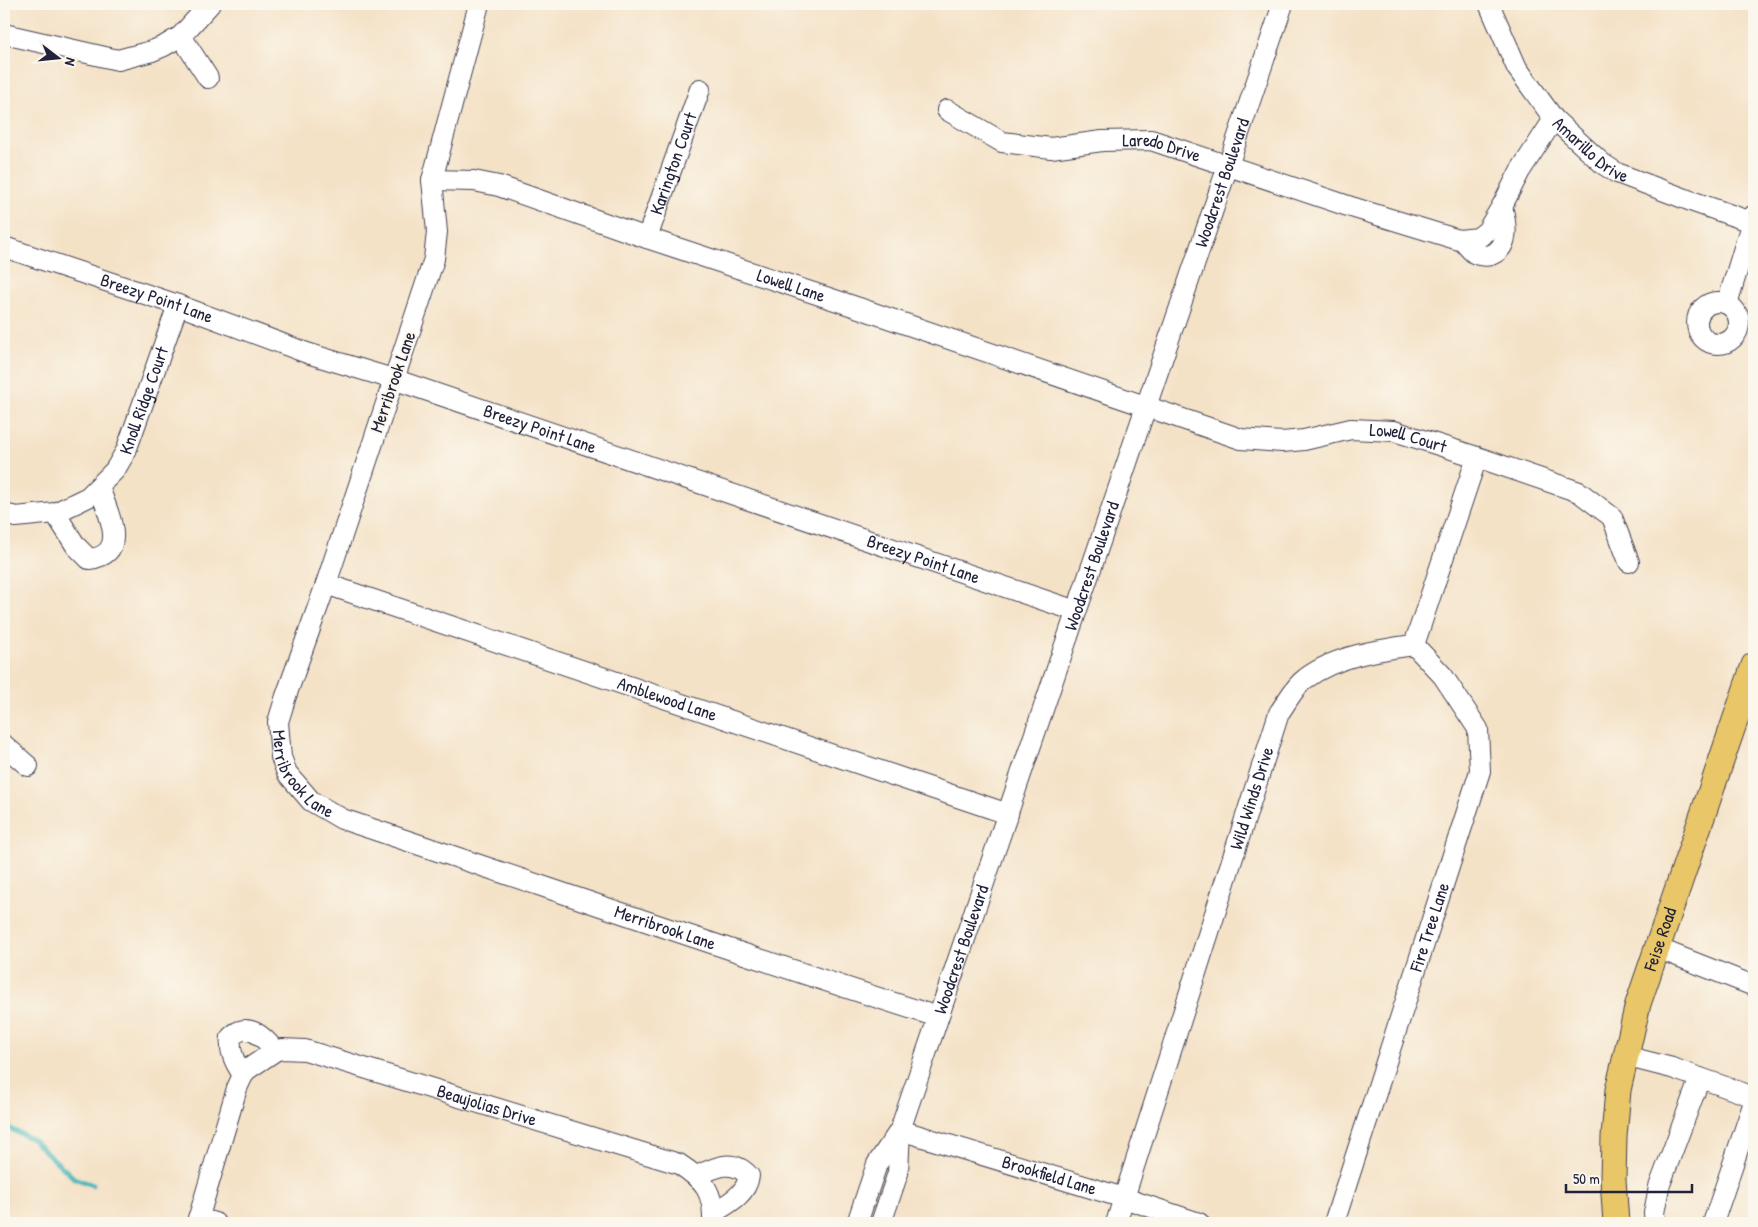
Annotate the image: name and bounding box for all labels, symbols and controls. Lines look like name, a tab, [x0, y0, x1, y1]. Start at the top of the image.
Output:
north arrow	[32, 32, 82, 82]
text: N	[61, 56, 81, 68]
street label: Karington Court	[643, 108, 703, 218]
street label: Amarillo Drive	[1547, 111, 1632, 188]
street label: Woodcrest Boulevard	[1188, 115, 1255, 250]
street label: Laredo Drive	[1122, 127, 1204, 168]
street label: Lowell Lane	[754, 262, 829, 308]
street label: Breezy Point Lane	[97, 267, 217, 329]
street label: Merribrook Lane	[364, 328, 421, 436]
street label: Knoll Ridge Court	[113, 342, 174, 458]
street label: Breezy Point Lane	[480, 398, 600, 459]
street label: Lowell Court	[1369, 417, 1451, 459]
street label: Woodcrest Boulevard	[1058, 498, 1125, 634]
street label: Breezy Point Lane	[864, 528, 983, 589]
street label: Amblewood Lane	[614, 670, 720, 727]
street label: Merribrook Lane	[267, 729, 339, 824]
street label: Wild Winds Drive	[1223, 744, 1279, 853]
street label: Fire Tree Lane	[1403, 879, 1455, 975]
street label: Woodcrest Boulevard	[927, 881, 994, 1017]
street label: Merribrook Lane	[611, 899, 719, 956]
street label: Feise Road	[1637, 904, 1682, 975]
street label: Beaujolias Drive	[434, 1078, 540, 1132]
street label: Brookfield Lane	[999, 1149, 1100, 1201]
scale bar	[1566, 1162, 1692, 1194]
text: 50 m	[1573, 1168, 1600, 1189]

